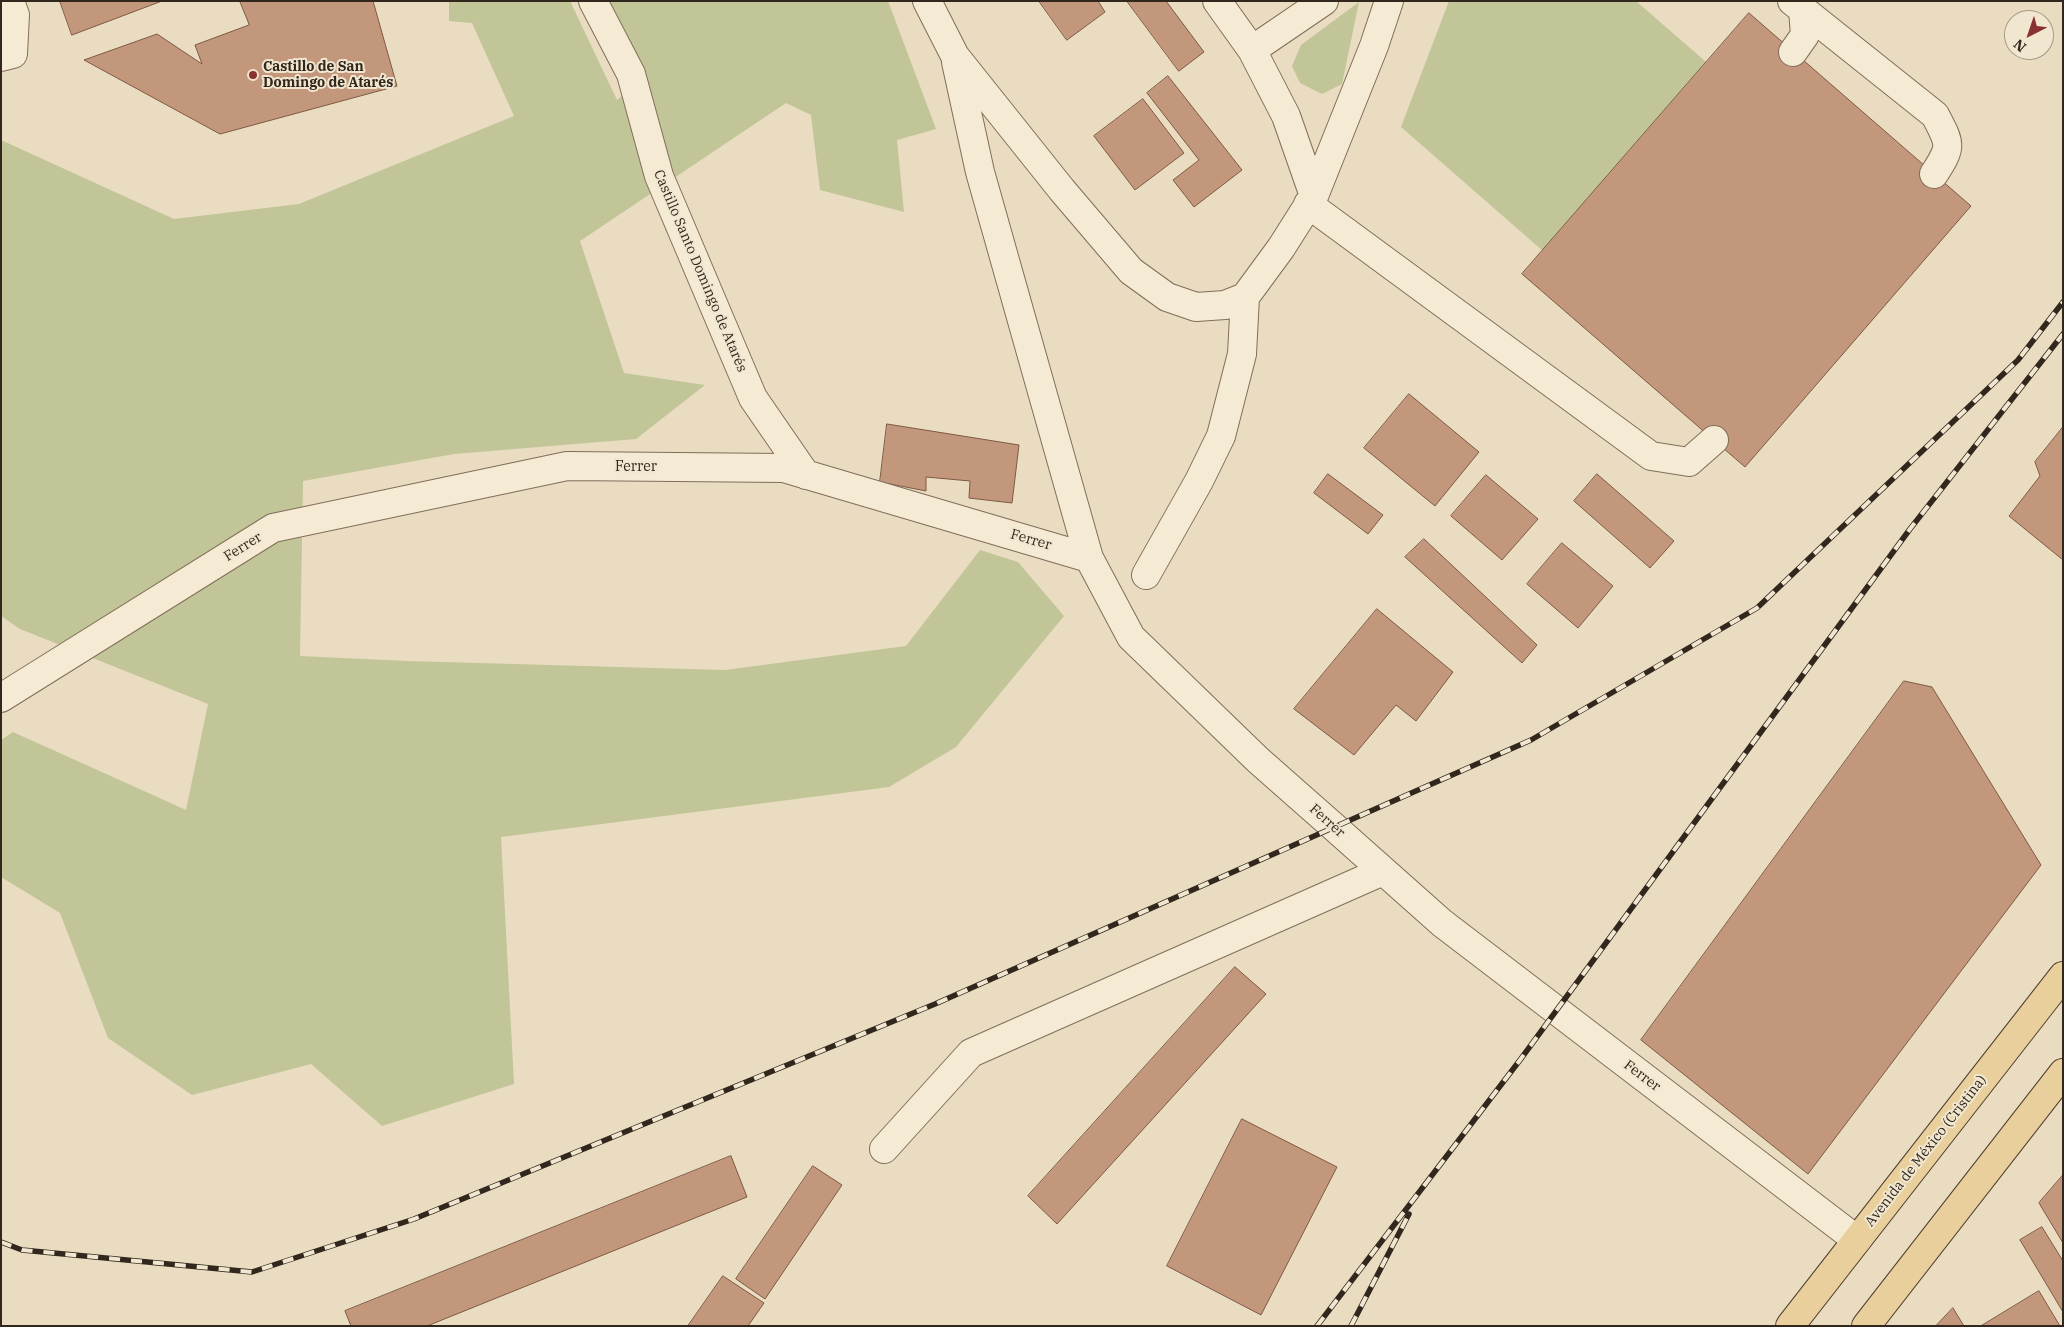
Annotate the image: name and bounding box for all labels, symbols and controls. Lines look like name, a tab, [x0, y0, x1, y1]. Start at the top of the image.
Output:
north arrow	[2004, 10, 2054, 60]
text: N	[2010, 35, 2030, 56]
place label: Castillo de San Domingo de Atarés	[263, 59, 393, 92]
marker: Castillo de San Domingo de Atarés	[247, 69, 259, 81]
street label: Castillo Santo Domingo de Atarés	[650, 167, 750, 375]
street label: Ferrer	[615, 459, 657, 475]
street label: Ferrer	[1009, 526, 1053, 554]
street label: Ferrer	[221, 529, 265, 565]
street label: Ferrer	[1306, 801, 1348, 841]
street label: Ferrer	[1620, 1057, 1664, 1095]
street label: Avenida de México (Cristina)	[1862, 1072, 1990, 1230]

